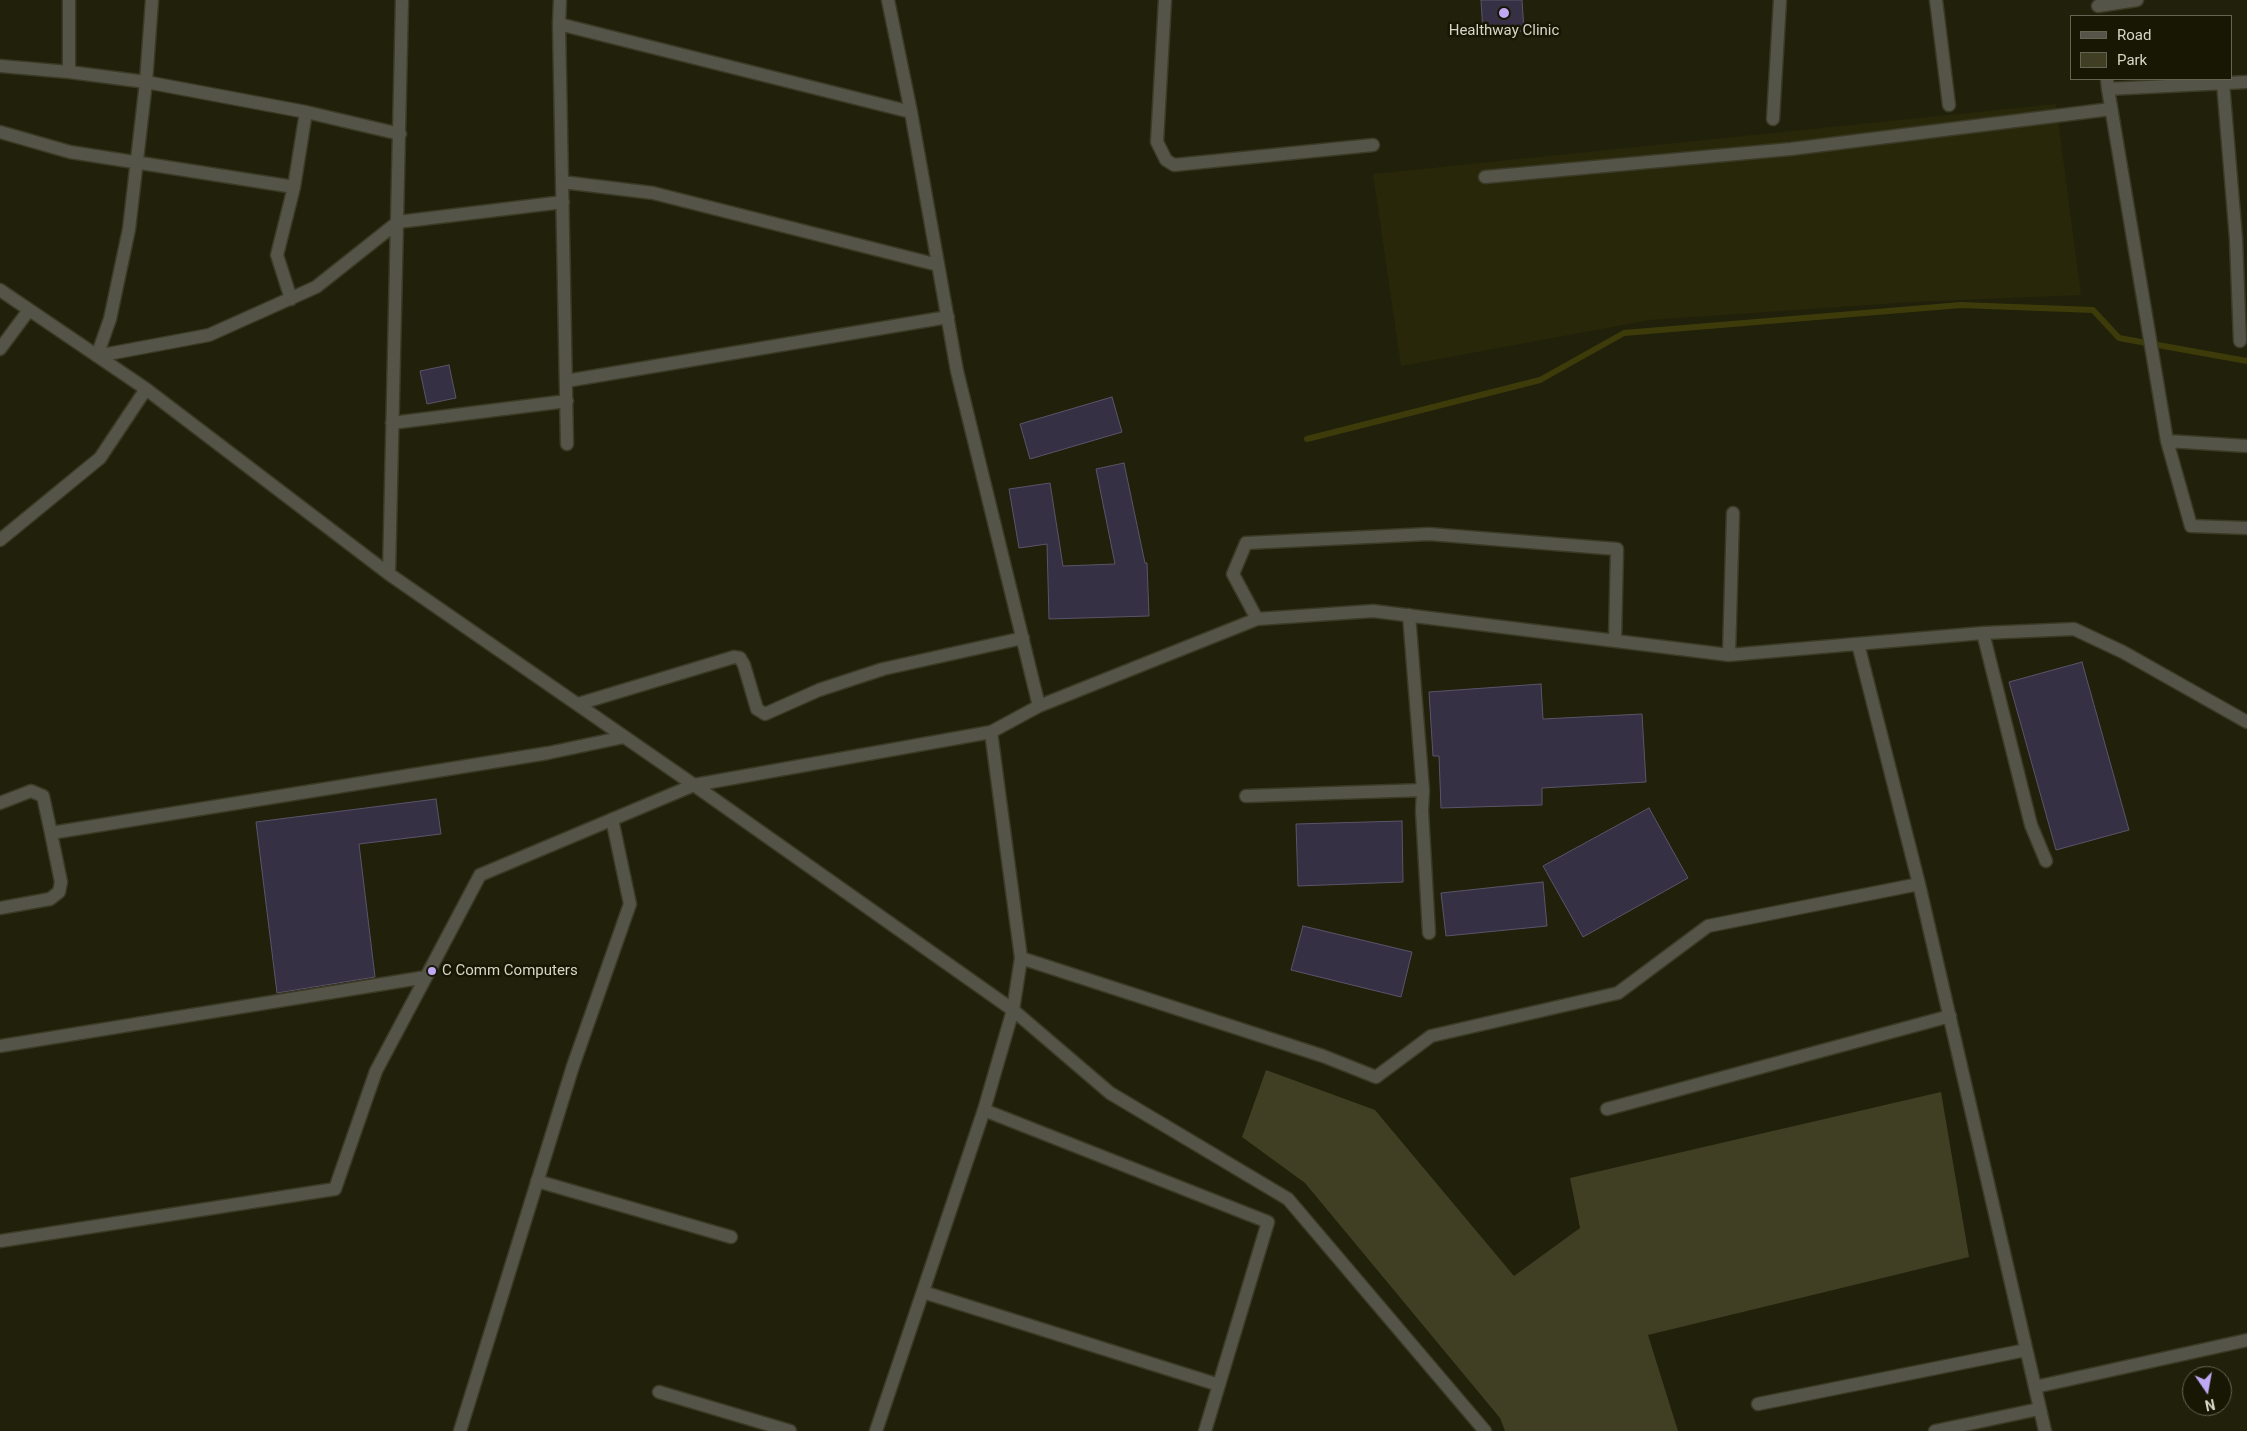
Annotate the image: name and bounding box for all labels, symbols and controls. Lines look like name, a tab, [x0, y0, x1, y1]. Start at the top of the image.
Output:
marker: Healthway Clinic	[1497, 6, 1511, 20]
legend	[2070, 15, 2232, 80]
place label: Healthway Clinic	[1449, 22, 1559, 40]
text: Road	[2117, 26, 2151, 44]
text: Park	[2117, 51, 2147, 69]
place label: C Comm Computers	[442, 962, 578, 980]
marker: C Comm Computers	[426, 965, 438, 977]
north arrow	[2182, 1366, 2232, 1416]
text: N	[2203, 1396, 2216, 1414]

